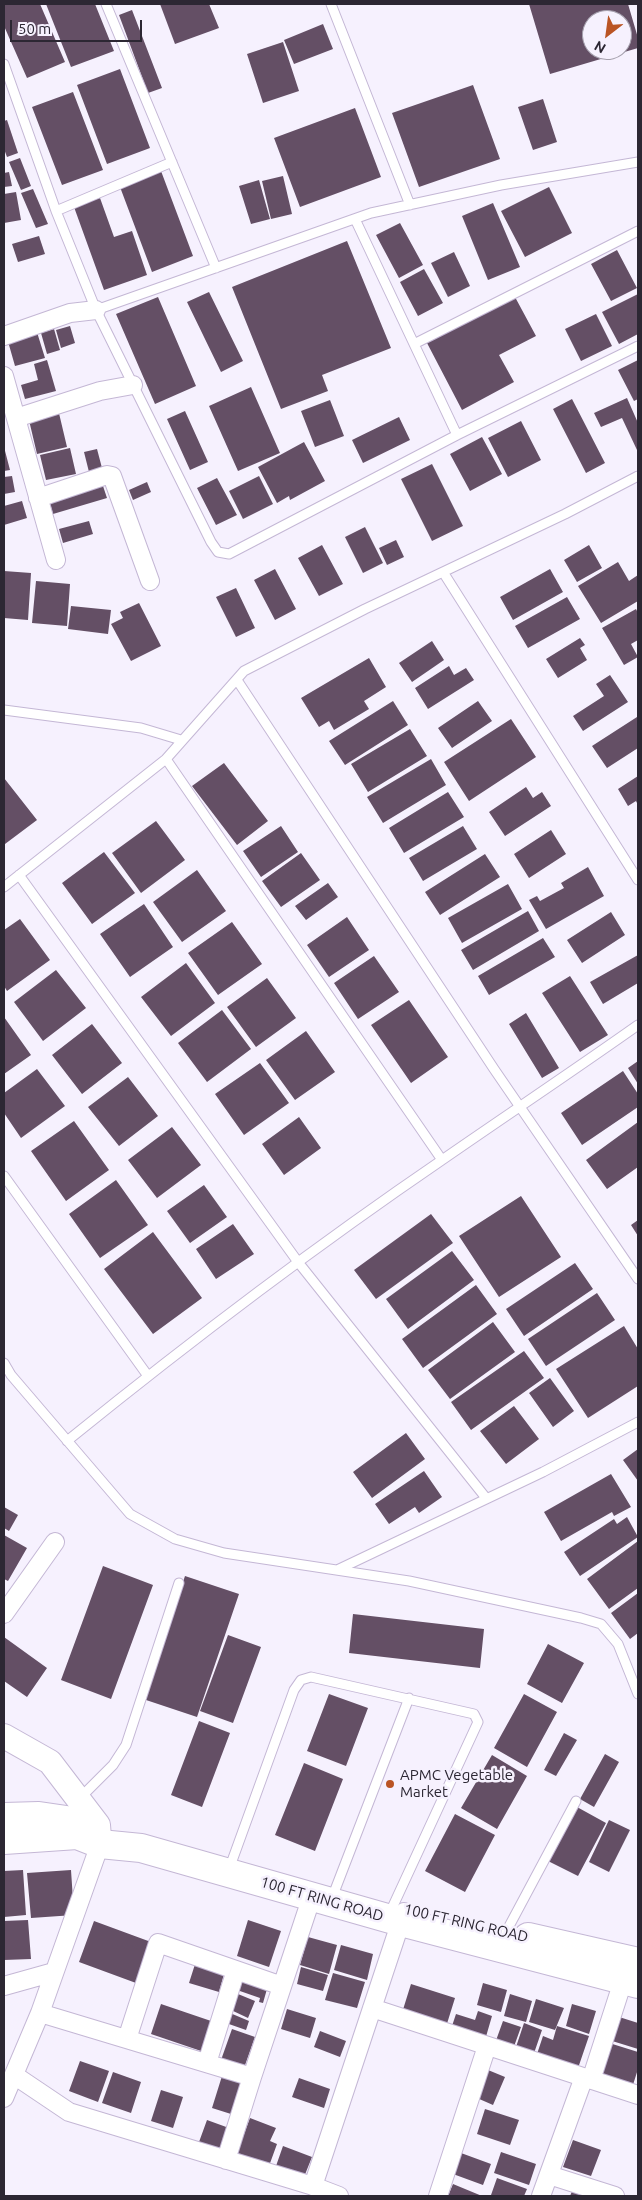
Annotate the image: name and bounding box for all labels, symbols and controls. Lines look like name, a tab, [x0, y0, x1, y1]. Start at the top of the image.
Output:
scale bar	[12, 10, 145, 42]
north arrow	[582, 10, 632, 60]
text: 50 m	[18, 20, 51, 37]
text: N	[591, 38, 609, 57]
place label: APMC Vegetable Market	[400, 1766, 513, 1801]
marker: APMC Vegetable Market	[384, 1778, 396, 1790]
street label: 100 FT RING ROAD	[258, 1873, 386, 1925]
street label: 100 FT RING ROAD	[402, 1900, 530, 1946]

